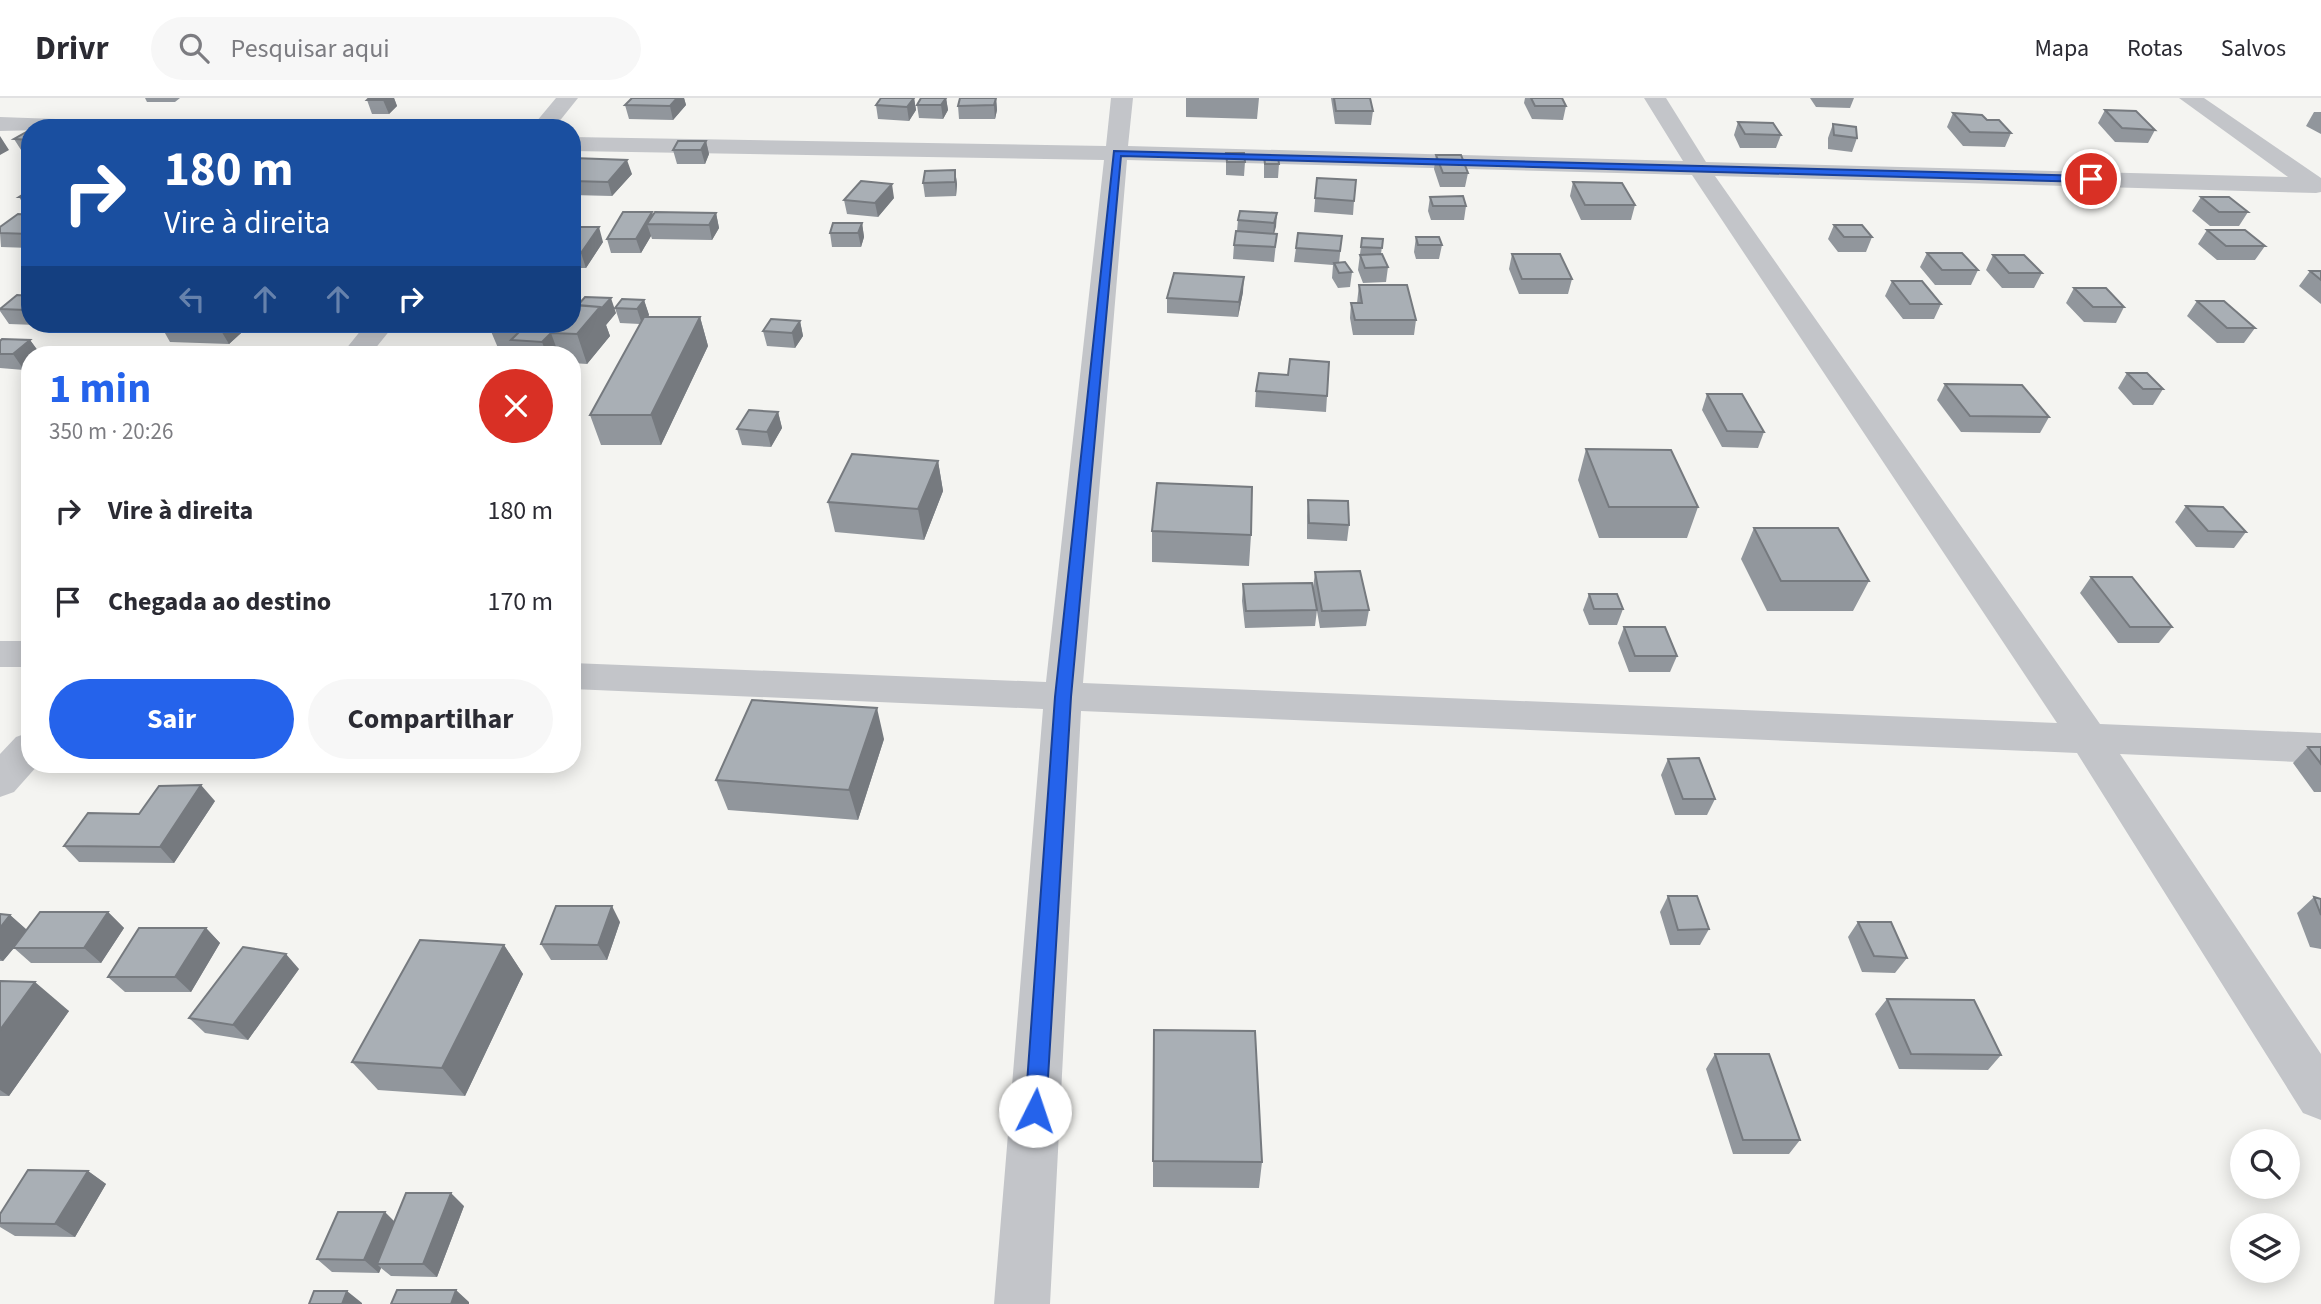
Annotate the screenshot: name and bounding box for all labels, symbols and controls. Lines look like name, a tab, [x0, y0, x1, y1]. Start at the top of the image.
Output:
search box	[151, 17, 641, 80]
text: Drivr	[35, 25, 109, 72]
icon: search	[175, 29, 213, 67]
text: Pesquisar aqui	[231, 30, 390, 67]
text: Mapa	[2034, 31, 2089, 66]
text: Rotas	[2127, 31, 2183, 66]
text: Salvos	[2221, 31, 2286, 66]
text: 180 m	[164, 135, 293, 205]
icon: right	[49, 147, 140, 238]
pin	[2061, 149, 2121, 209]
icon: arrive	[2072, 160, 2110, 198]
text: Vire à direita	[164, 200, 330, 246]
icon: left	[173, 280, 211, 318]
icon: ahead	[246, 280, 284, 318]
icon: ahead	[319, 280, 357, 318]
icon: right	[392, 280, 430, 318]
text: 1 min	[49, 359, 151, 419]
button: close	[479, 369, 553, 443]
text: 350 m · 20:26	[49, 415, 173, 448]
icon: right	[49, 492, 87, 530]
text: Vire à direita	[108, 492, 253, 529]
text: 180 m	[487, 492, 553, 529]
icon: arrive	[49, 583, 87, 621]
text: Chegada ao destino	[108, 583, 331, 620]
text: 170 m	[487, 583, 553, 620]
button: Sair	[49, 679, 294, 759]
button: Compartilhar	[308, 679, 553, 759]
position arrow	[998, 1074, 1072, 1148]
map controls	[2230, 1129, 2300, 1283]
button: search	[2230, 1129, 2300, 1199]
button: layers	[2230, 1213, 2300, 1283]

